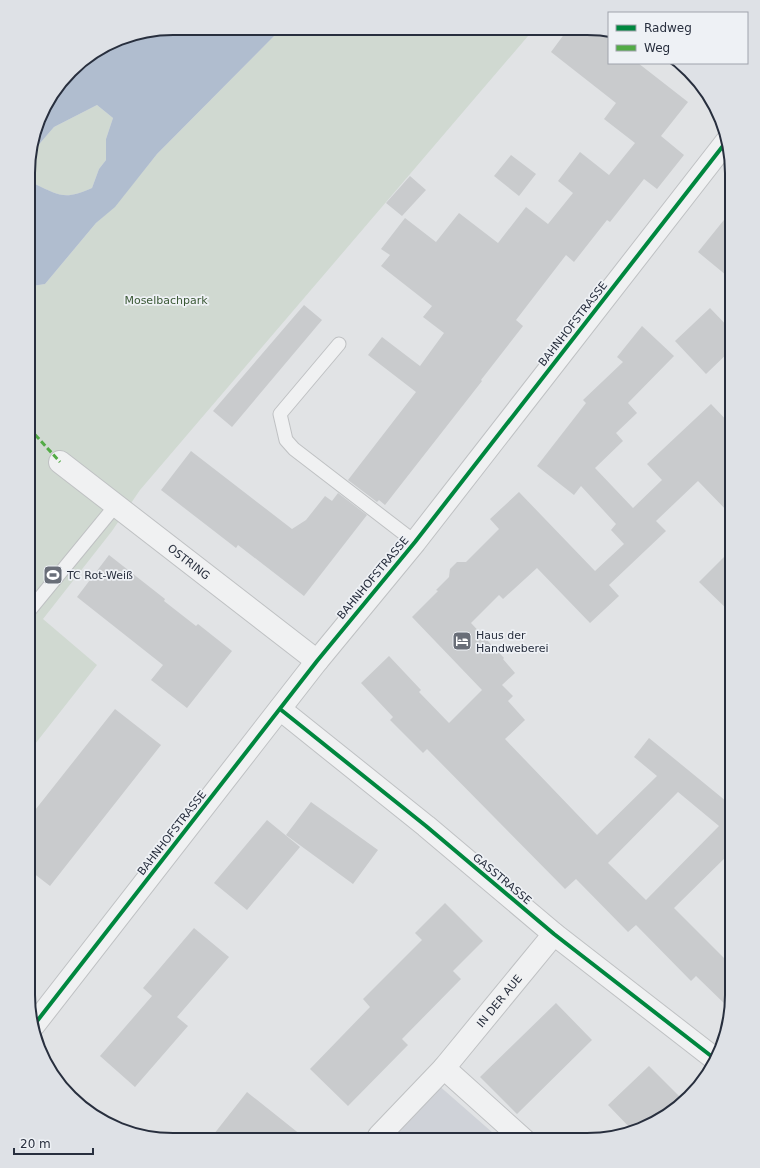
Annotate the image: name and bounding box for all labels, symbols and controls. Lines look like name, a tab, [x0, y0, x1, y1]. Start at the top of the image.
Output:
legend	[608, 12, 748, 64]
text: Radweg	[644, 21, 692, 35]
text: Weg	[644, 41, 670, 55]
street label: BAHNHOFSTRASSE	[536, 279, 610, 369]
park label: Moselbachpark	[124, 294, 208, 307]
street label: BAHNHOFSTRASSE	[335, 534, 411, 622]
street label: OSTRING	[165, 541, 213, 582]
sports icon: TC Rot-Weiß	[42, 564, 64, 586]
place label: TC Rot-Weiß	[66, 569, 133, 582]
place label: Haus der Handweberei	[476, 629, 549, 655]
hotel icon: Haus der Handweberei	[451, 630, 473, 652]
street label: BAHNHOFSTRASSE	[135, 788, 209, 878]
street label: GASSTRASSE	[470, 851, 534, 907]
street label: IN DER AUE	[474, 972, 525, 1030]
scale bar	[14, 1130, 93, 1156]
text: 20 m	[20, 1137, 51, 1151]

